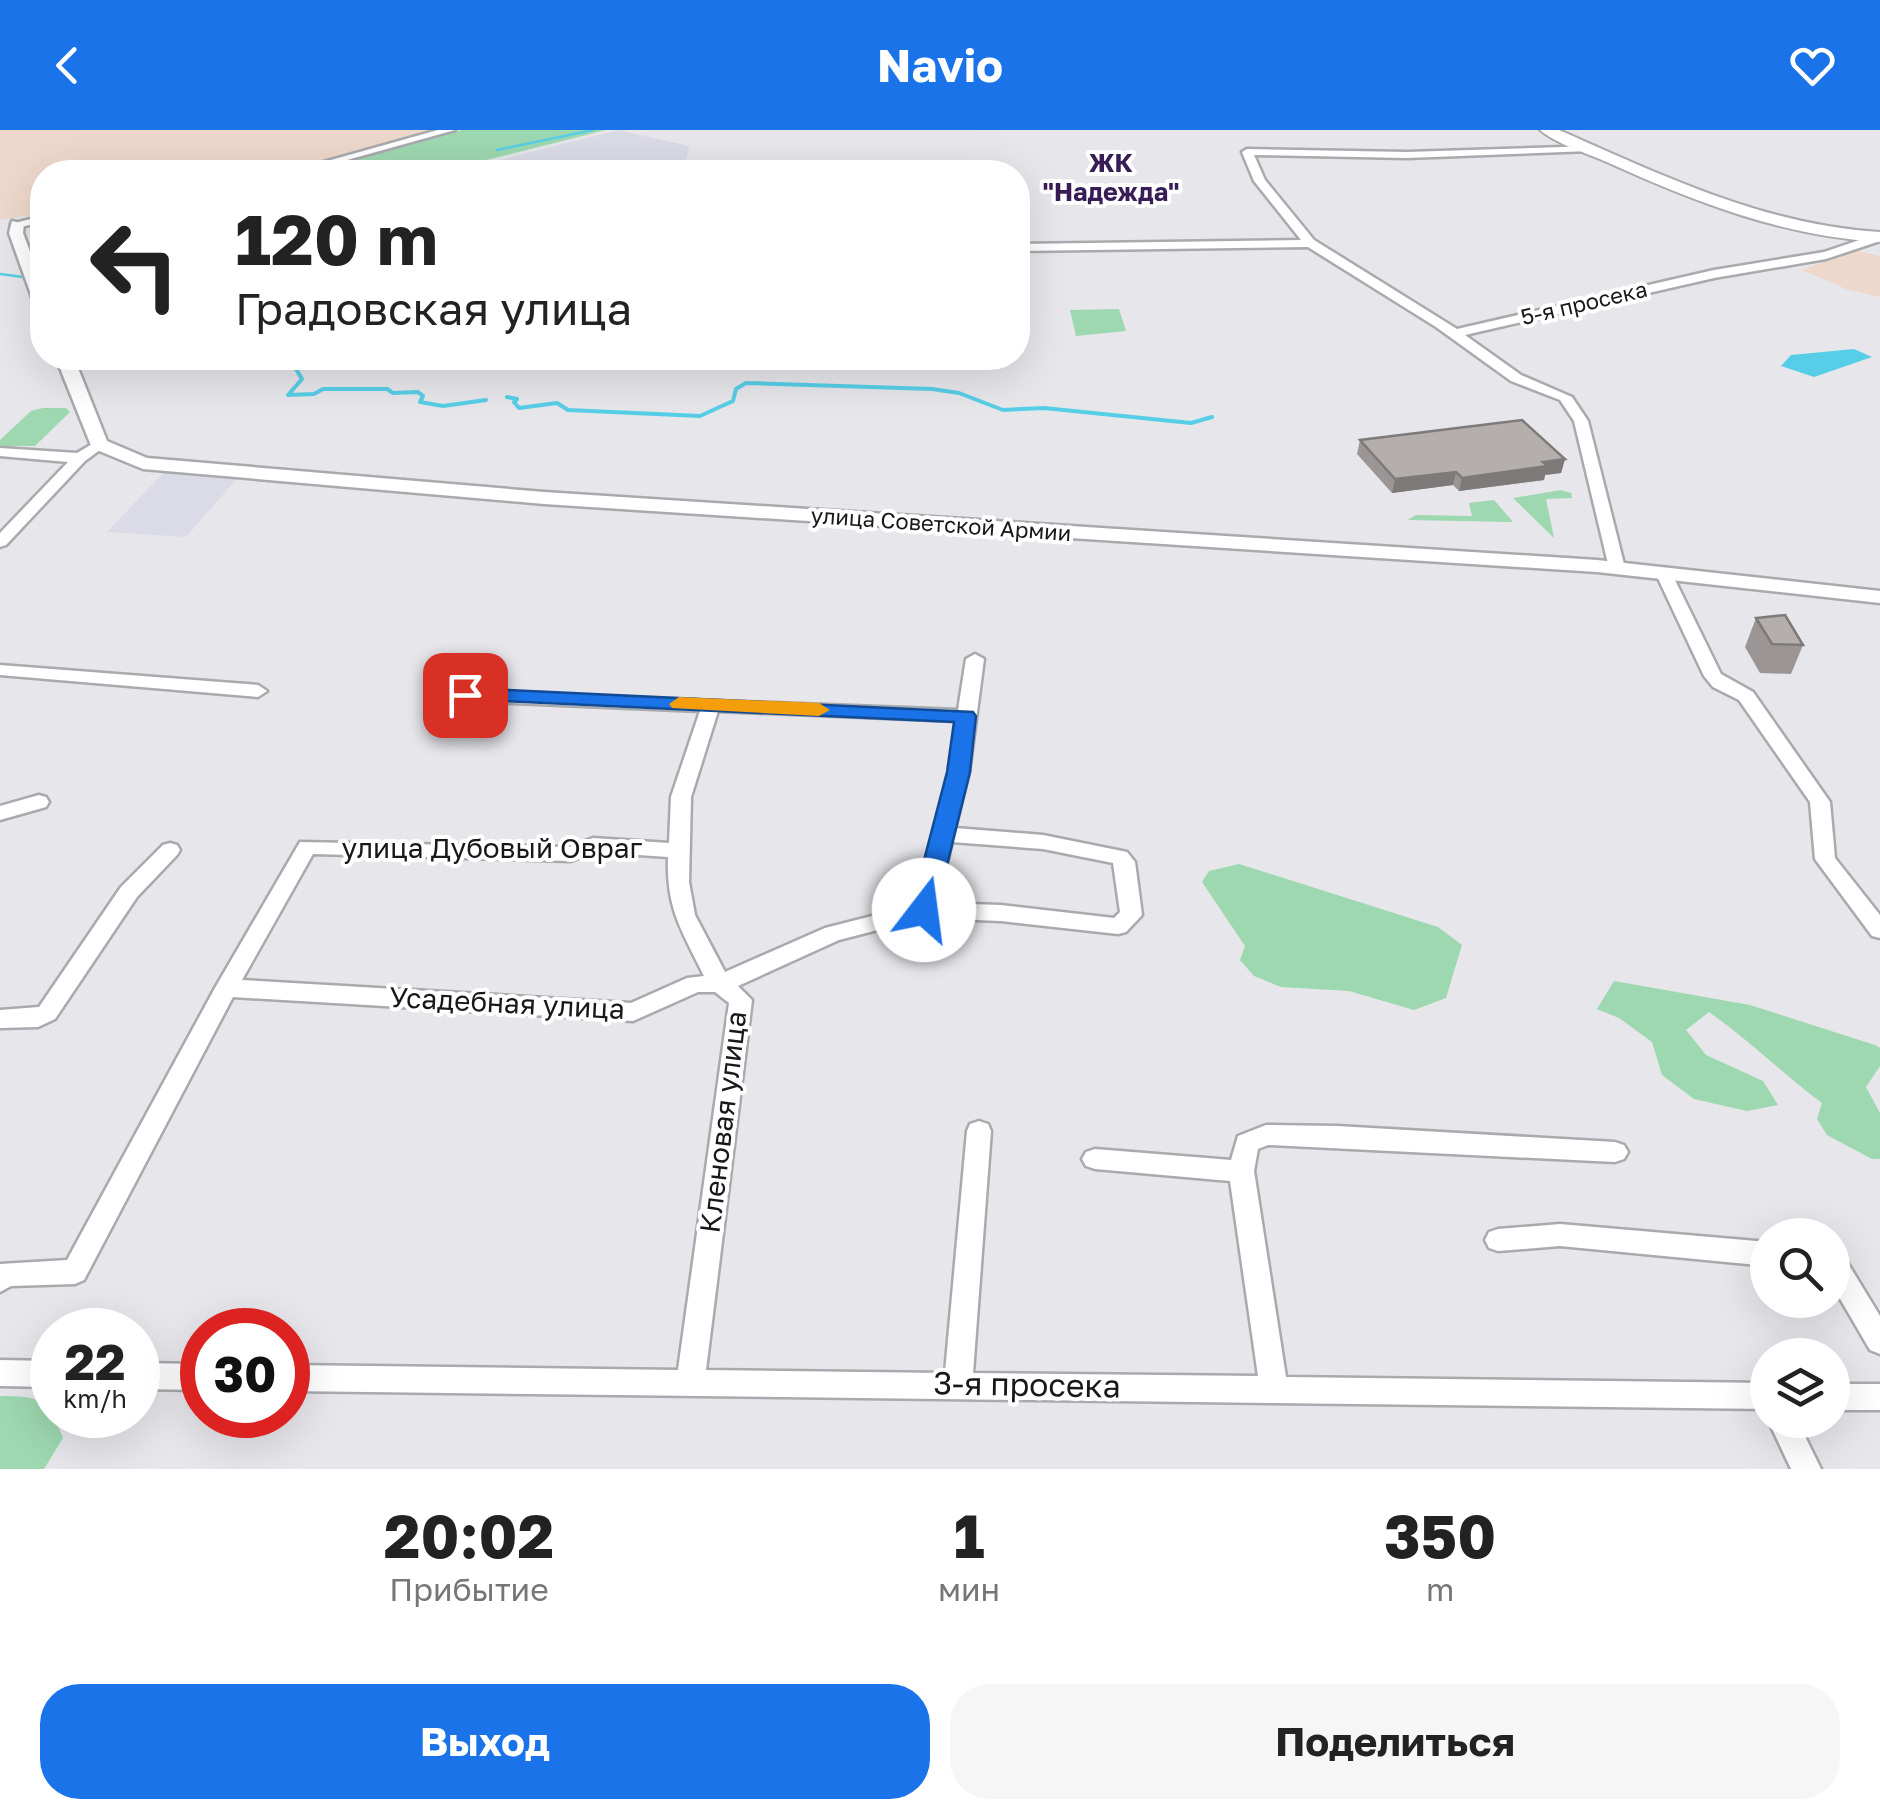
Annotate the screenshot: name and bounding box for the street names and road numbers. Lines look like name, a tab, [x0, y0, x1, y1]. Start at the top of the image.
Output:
street label: 5-я просека	[1518, 275, 1650, 330]
street label: улица Советской Армии	[810, 501, 1072, 546]
street label: улица Дубовый Овраг	[342, 831, 643, 864]
street label: Усадебная улица	[388, 980, 626, 1025]
street label: Кленовая улица	[693, 1009, 752, 1235]
street label: 3-я просека	[933, 1363, 1121, 1405]

